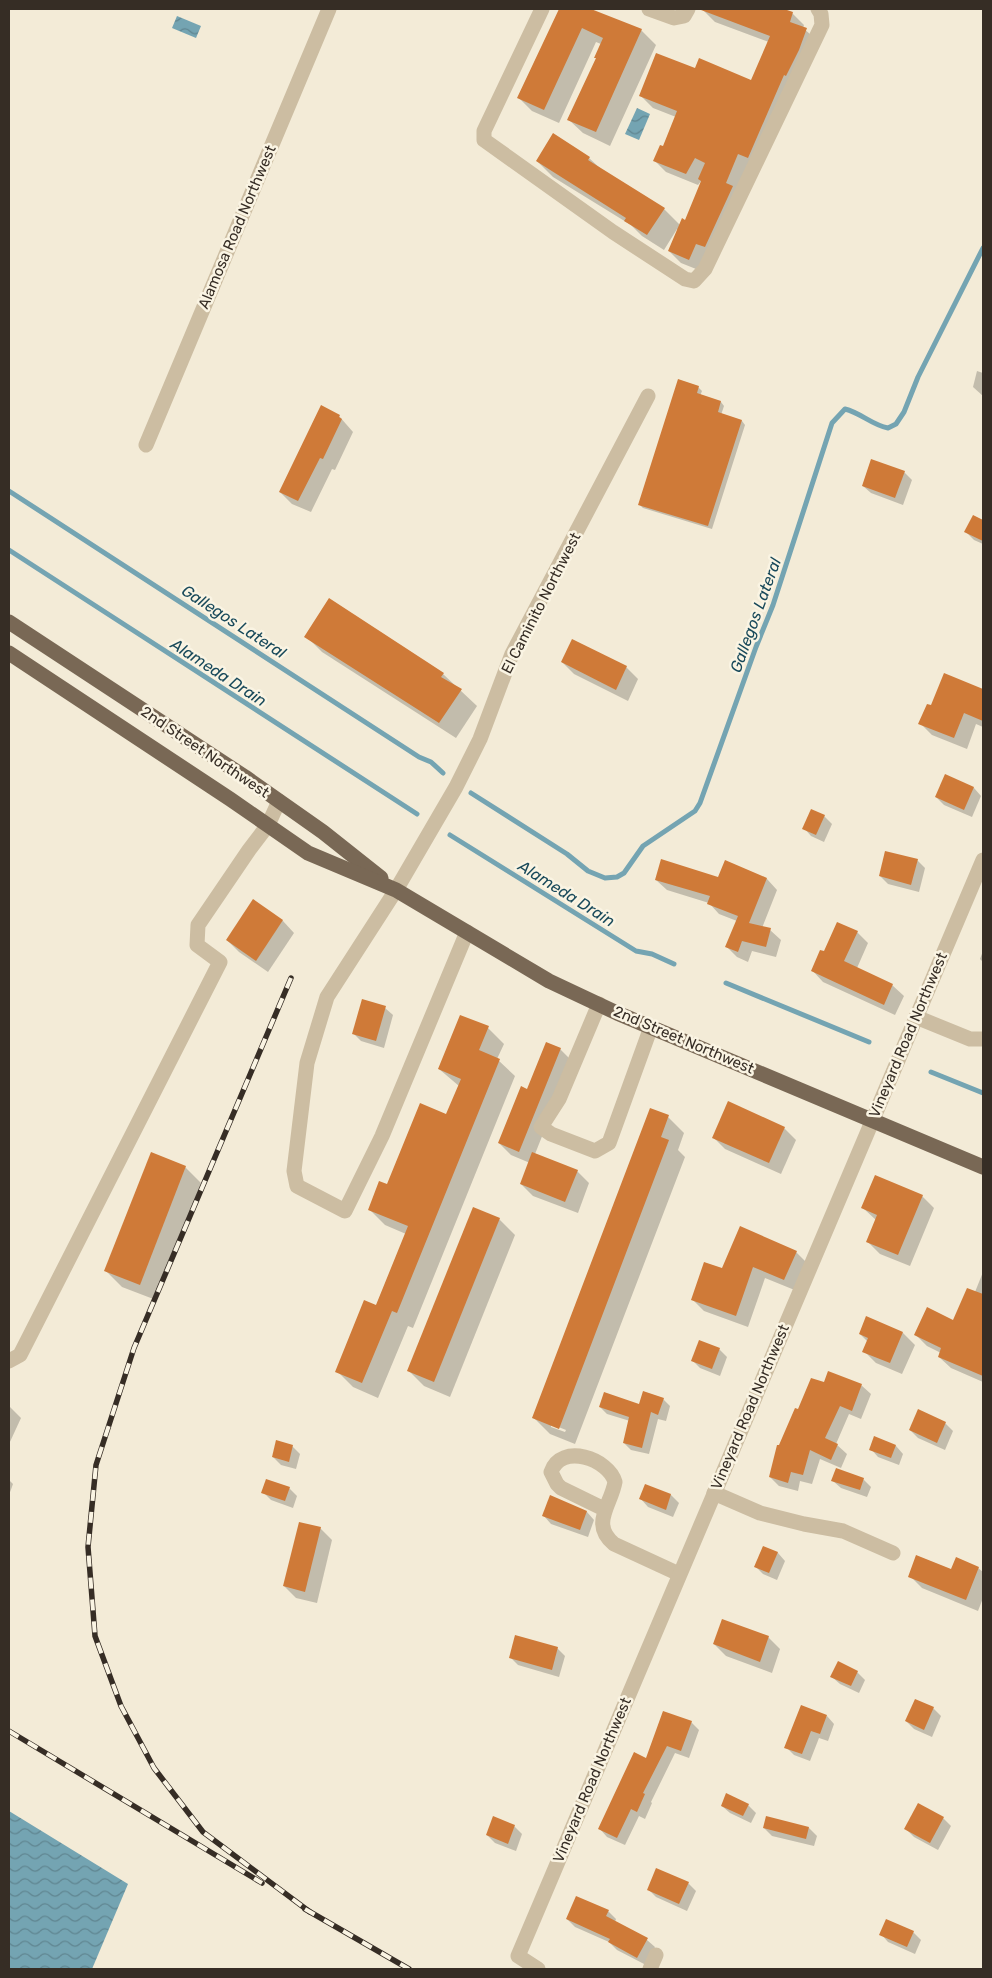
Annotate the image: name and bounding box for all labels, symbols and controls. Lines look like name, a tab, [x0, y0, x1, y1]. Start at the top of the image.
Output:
street label: Alamosa Road Northwest	[194, 142, 280, 312]
street label: El Caminito Northwest	[498, 529, 584, 677]
water label: Gallegos Lateral	[726, 554, 785, 675]
water label: Gallegos Lateral	[178, 581, 290, 663]
water label: Alameda Drain	[167, 634, 270, 710]
street label: 2nd Street Northwest	[137, 702, 273, 802]
water label: Alameda Drain	[514, 856, 618, 931]
street label: Vineyard Road Northwest	[865, 950, 951, 1120]
street label: 2nd Street Northwest	[611, 1002, 757, 1078]
street label: Vineyard Road Northwest	[707, 1322, 793, 1492]
street label: Vineyard Road Northwest	[549, 1695, 635, 1865]

